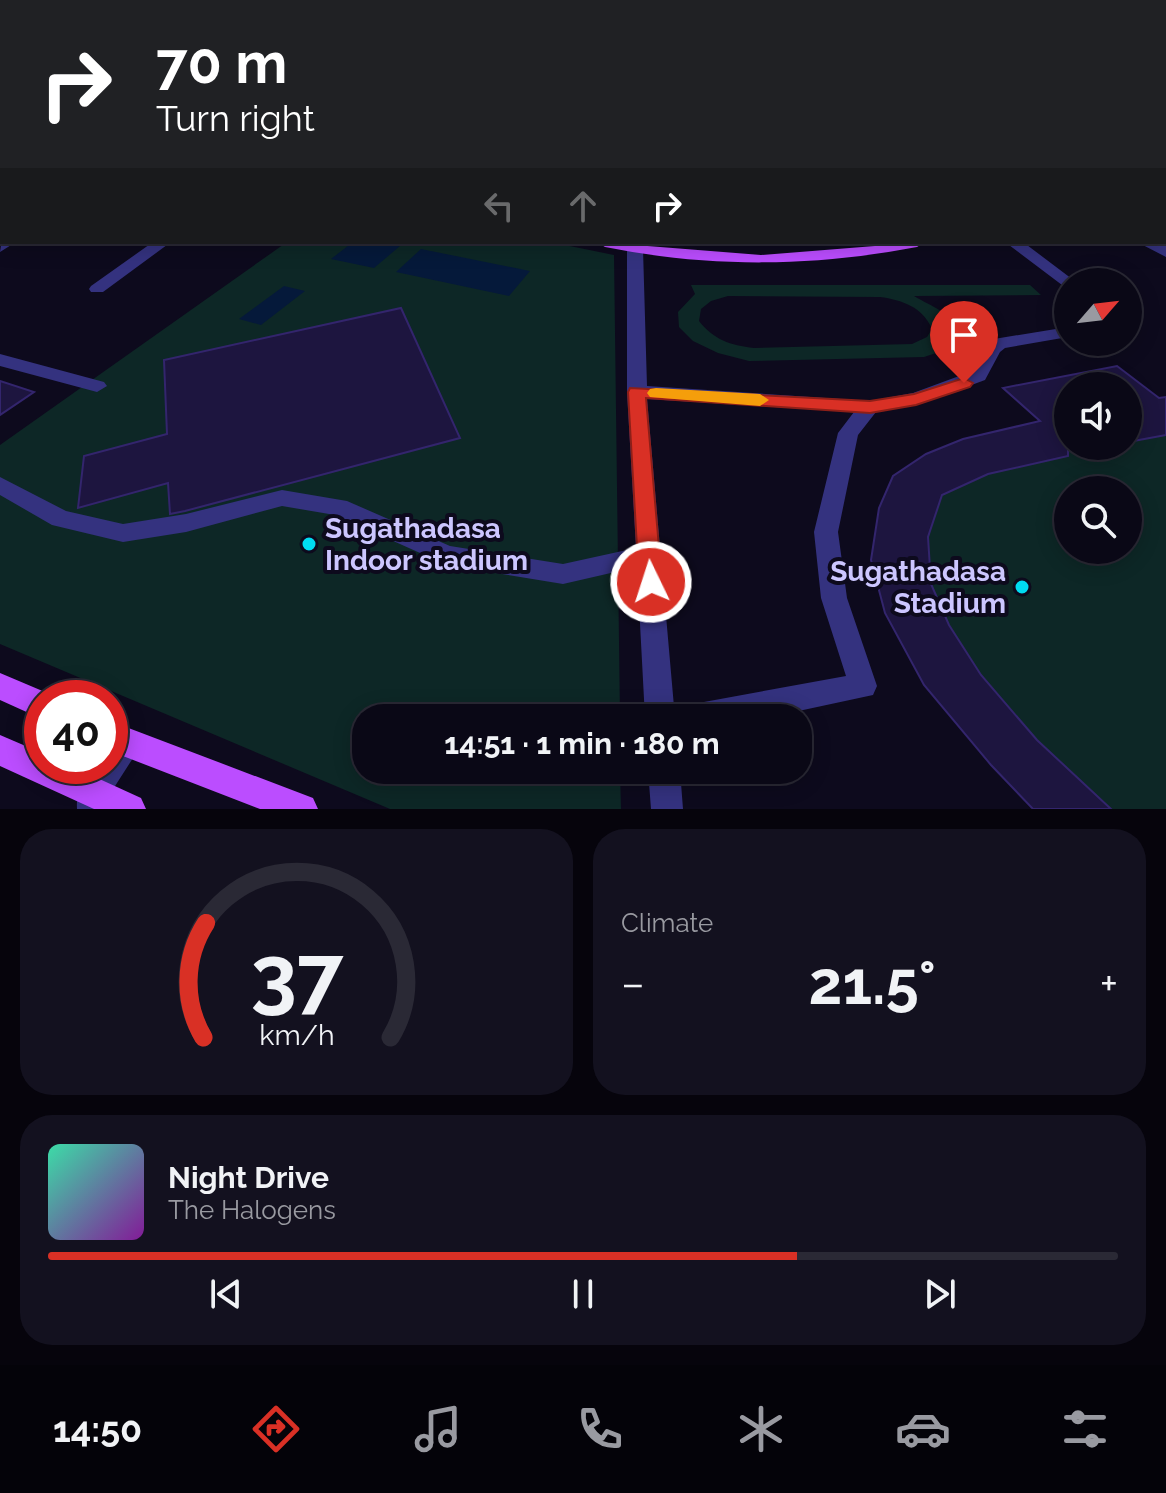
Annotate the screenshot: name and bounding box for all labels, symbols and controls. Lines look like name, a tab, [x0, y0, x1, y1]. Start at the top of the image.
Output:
text: 70 m	[156, 30, 287, 96]
icon: right	[24, 32, 128, 136]
text: Turn right	[156, 97, 315, 139]
icon: left	[477, 184, 521, 228]
icon: ahead	[561, 184, 605, 228]
icon: right	[645, 184, 689, 228]
north arrow	[1054, 268, 1142, 356]
map controls	[1054, 268, 1142, 564]
pin	[930, 301, 998, 383]
icon: arrive	[942, 313, 986, 357]
button: sound	[1054, 372, 1142, 460]
button: search	[1054, 476, 1142, 564]
place label: Sugathadasa Indoor stadium	[325, 512, 528, 577]
marker: Sugathadasa Indoor stadium	[300, 535, 318, 553]
position arrow	[609, 540, 693, 624]
place label: Sugathadasa Stadium	[830, 555, 1006, 620]
marker: Sugathadasa Stadium	[1013, 578, 1031, 596]
speed limit sign: 40	[24, 680, 128, 784]
text: 14:51 · 1 min · 180 m	[444, 726, 720, 761]
text: Climate	[621, 908, 713, 938]
text: 37	[250, 926, 343, 1023]
text: 21.5°	[809, 948, 936, 1018]
text: −	[621, 958, 645, 1009]
text: +	[1100, 958, 1118, 1009]
text: km/h	[259, 1018, 334, 1052]
text: Night Drive	[168, 1160, 329, 1195]
text: The Halogens	[168, 1195, 336, 1225]
icon: previous	[204, 1272, 248, 1316]
icon: pause	[561, 1272, 605, 1316]
icon: next	[918, 1272, 962, 1316]
icon: directions	[248, 1401, 304, 1457]
icon: music	[410, 1401, 466, 1457]
icon: phone	[572, 1401, 628, 1457]
icon: climate	[733, 1401, 789, 1457]
icon: car	[895, 1401, 951, 1457]
icon: filters	[1057, 1401, 1113, 1457]
text: 14:50	[53, 1408, 142, 1450]

